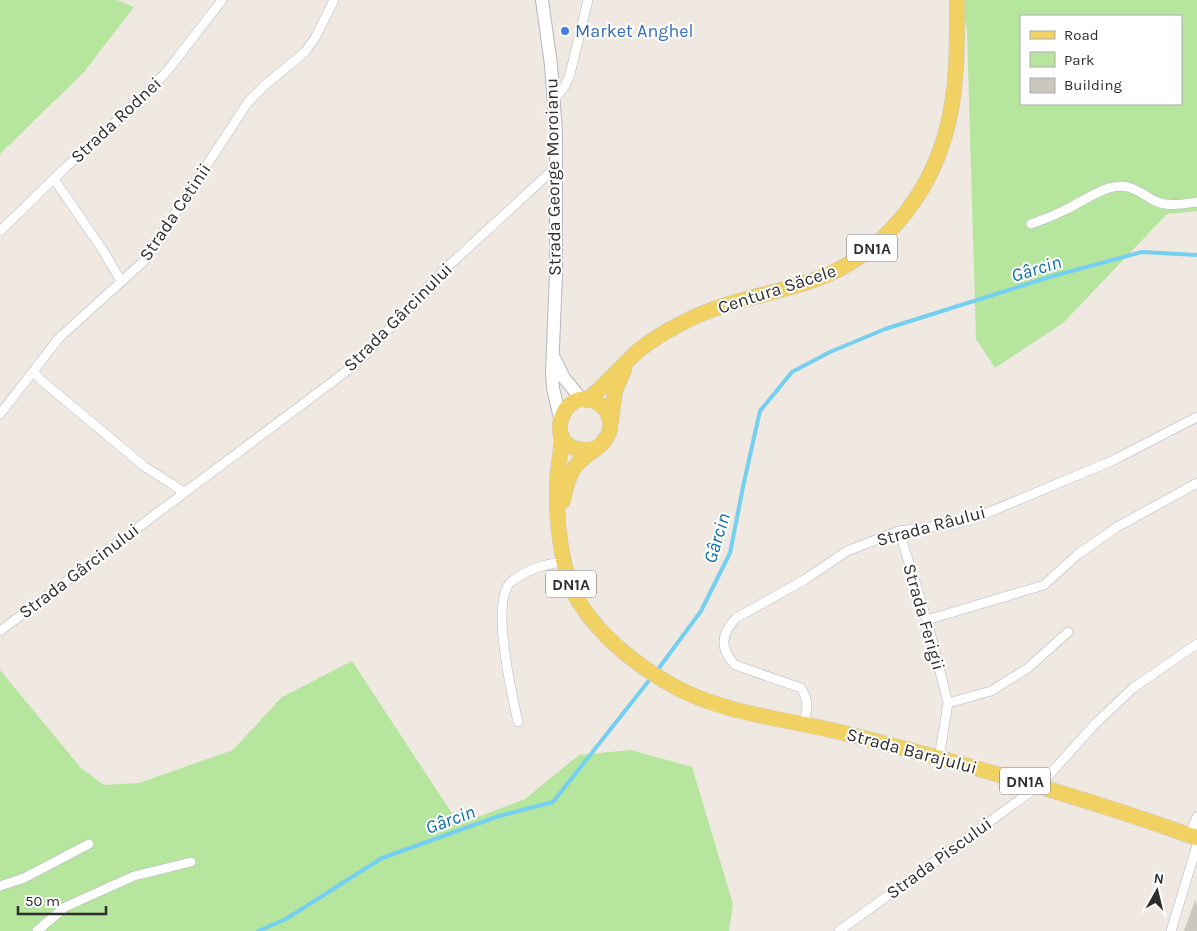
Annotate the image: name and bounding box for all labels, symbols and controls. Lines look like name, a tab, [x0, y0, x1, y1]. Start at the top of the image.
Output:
legend	[1020, 15, 1182, 105]
place label: Market Anghel	[575, 20, 694, 42]
marker: Market Anghel	[559, 25, 571, 37]
text: Road	[1064, 26, 1099, 44]
text: Park	[1064, 51, 1094, 69]
street label: Strada Rodnei	[66, 72, 166, 168]
text: Building	[1064, 76, 1122, 94]
street label: Strada George Moroianu	[540, 78, 566, 276]
street label: Strada Cetinii	[134, 159, 216, 265]
road number: DN1A	[847, 234, 897, 262]
water label: Gârcin	[1009, 251, 1064, 287]
street label: Strada Gârcinului	[339, 258, 457, 376]
street label: Centura Săcele	[715, 260, 839, 318]
street label: Strada Râului	[874, 501, 988, 551]
water label: Gârcin	[699, 511, 735, 566]
street label: Strada Gârcinului	[15, 519, 143, 623]
street label: Strada Ferigii	[898, 561, 950, 673]
road number: DN1A	[546, 570, 596, 598]
street label: Strada Barajului	[844, 723, 980, 779]
road number: DN1A	[1000, 768, 1050, 794]
water label: Gârcin	[422, 801, 478, 839]
street label: Strada Piscului	[882, 812, 996, 904]
north arrow	[1132, 866, 1182, 916]
text: N	[1153, 870, 1165, 888]
scale bar	[18, 884, 105, 916]
text: 50 m	[25, 892, 60, 910]

